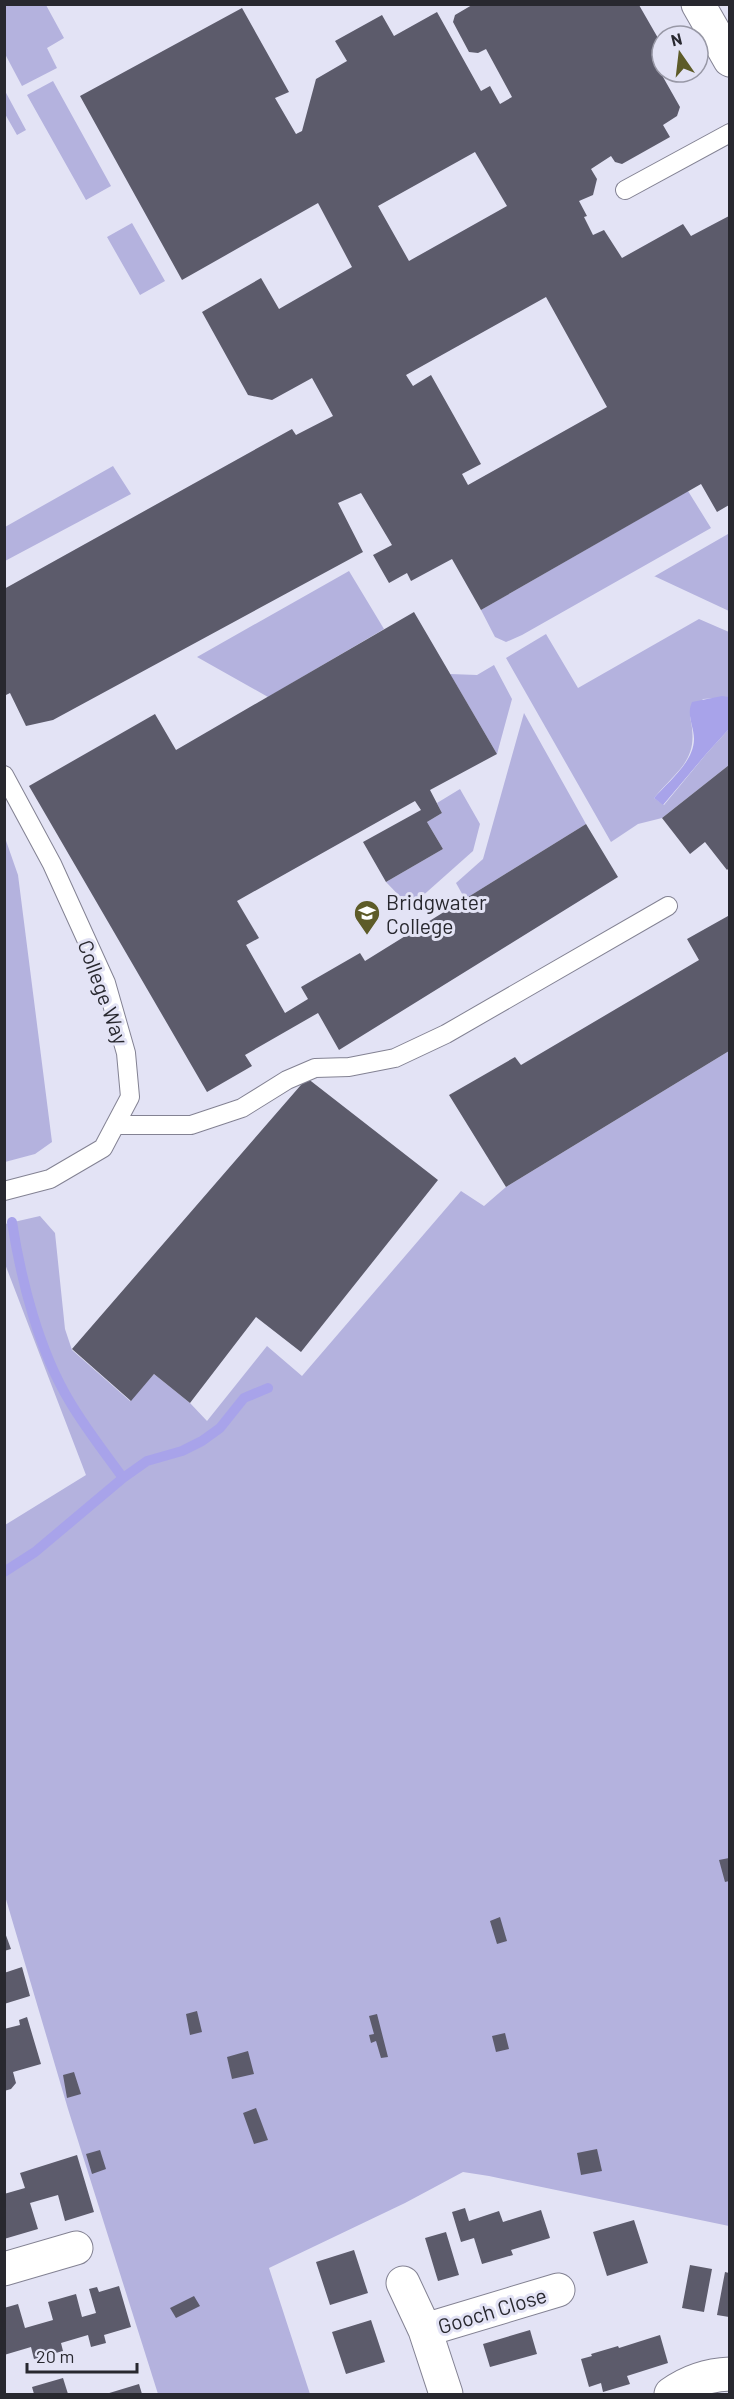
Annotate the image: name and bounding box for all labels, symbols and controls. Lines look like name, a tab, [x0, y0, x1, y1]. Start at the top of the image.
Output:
north arrow	[650, 24, 710, 84]
text: N	[669, 28, 684, 49]
place label: Bridgwater College	[386, 889, 487, 938]
school or university icon: Bridgwater College	[352, 898, 382, 936]
street label: College Way	[74, 936, 135, 1048]
street label: Gooch Close	[435, 2282, 549, 2338]
scale bar	[27, 2336, 136, 2374]
text: 20 m	[36, 2345, 74, 2367]

